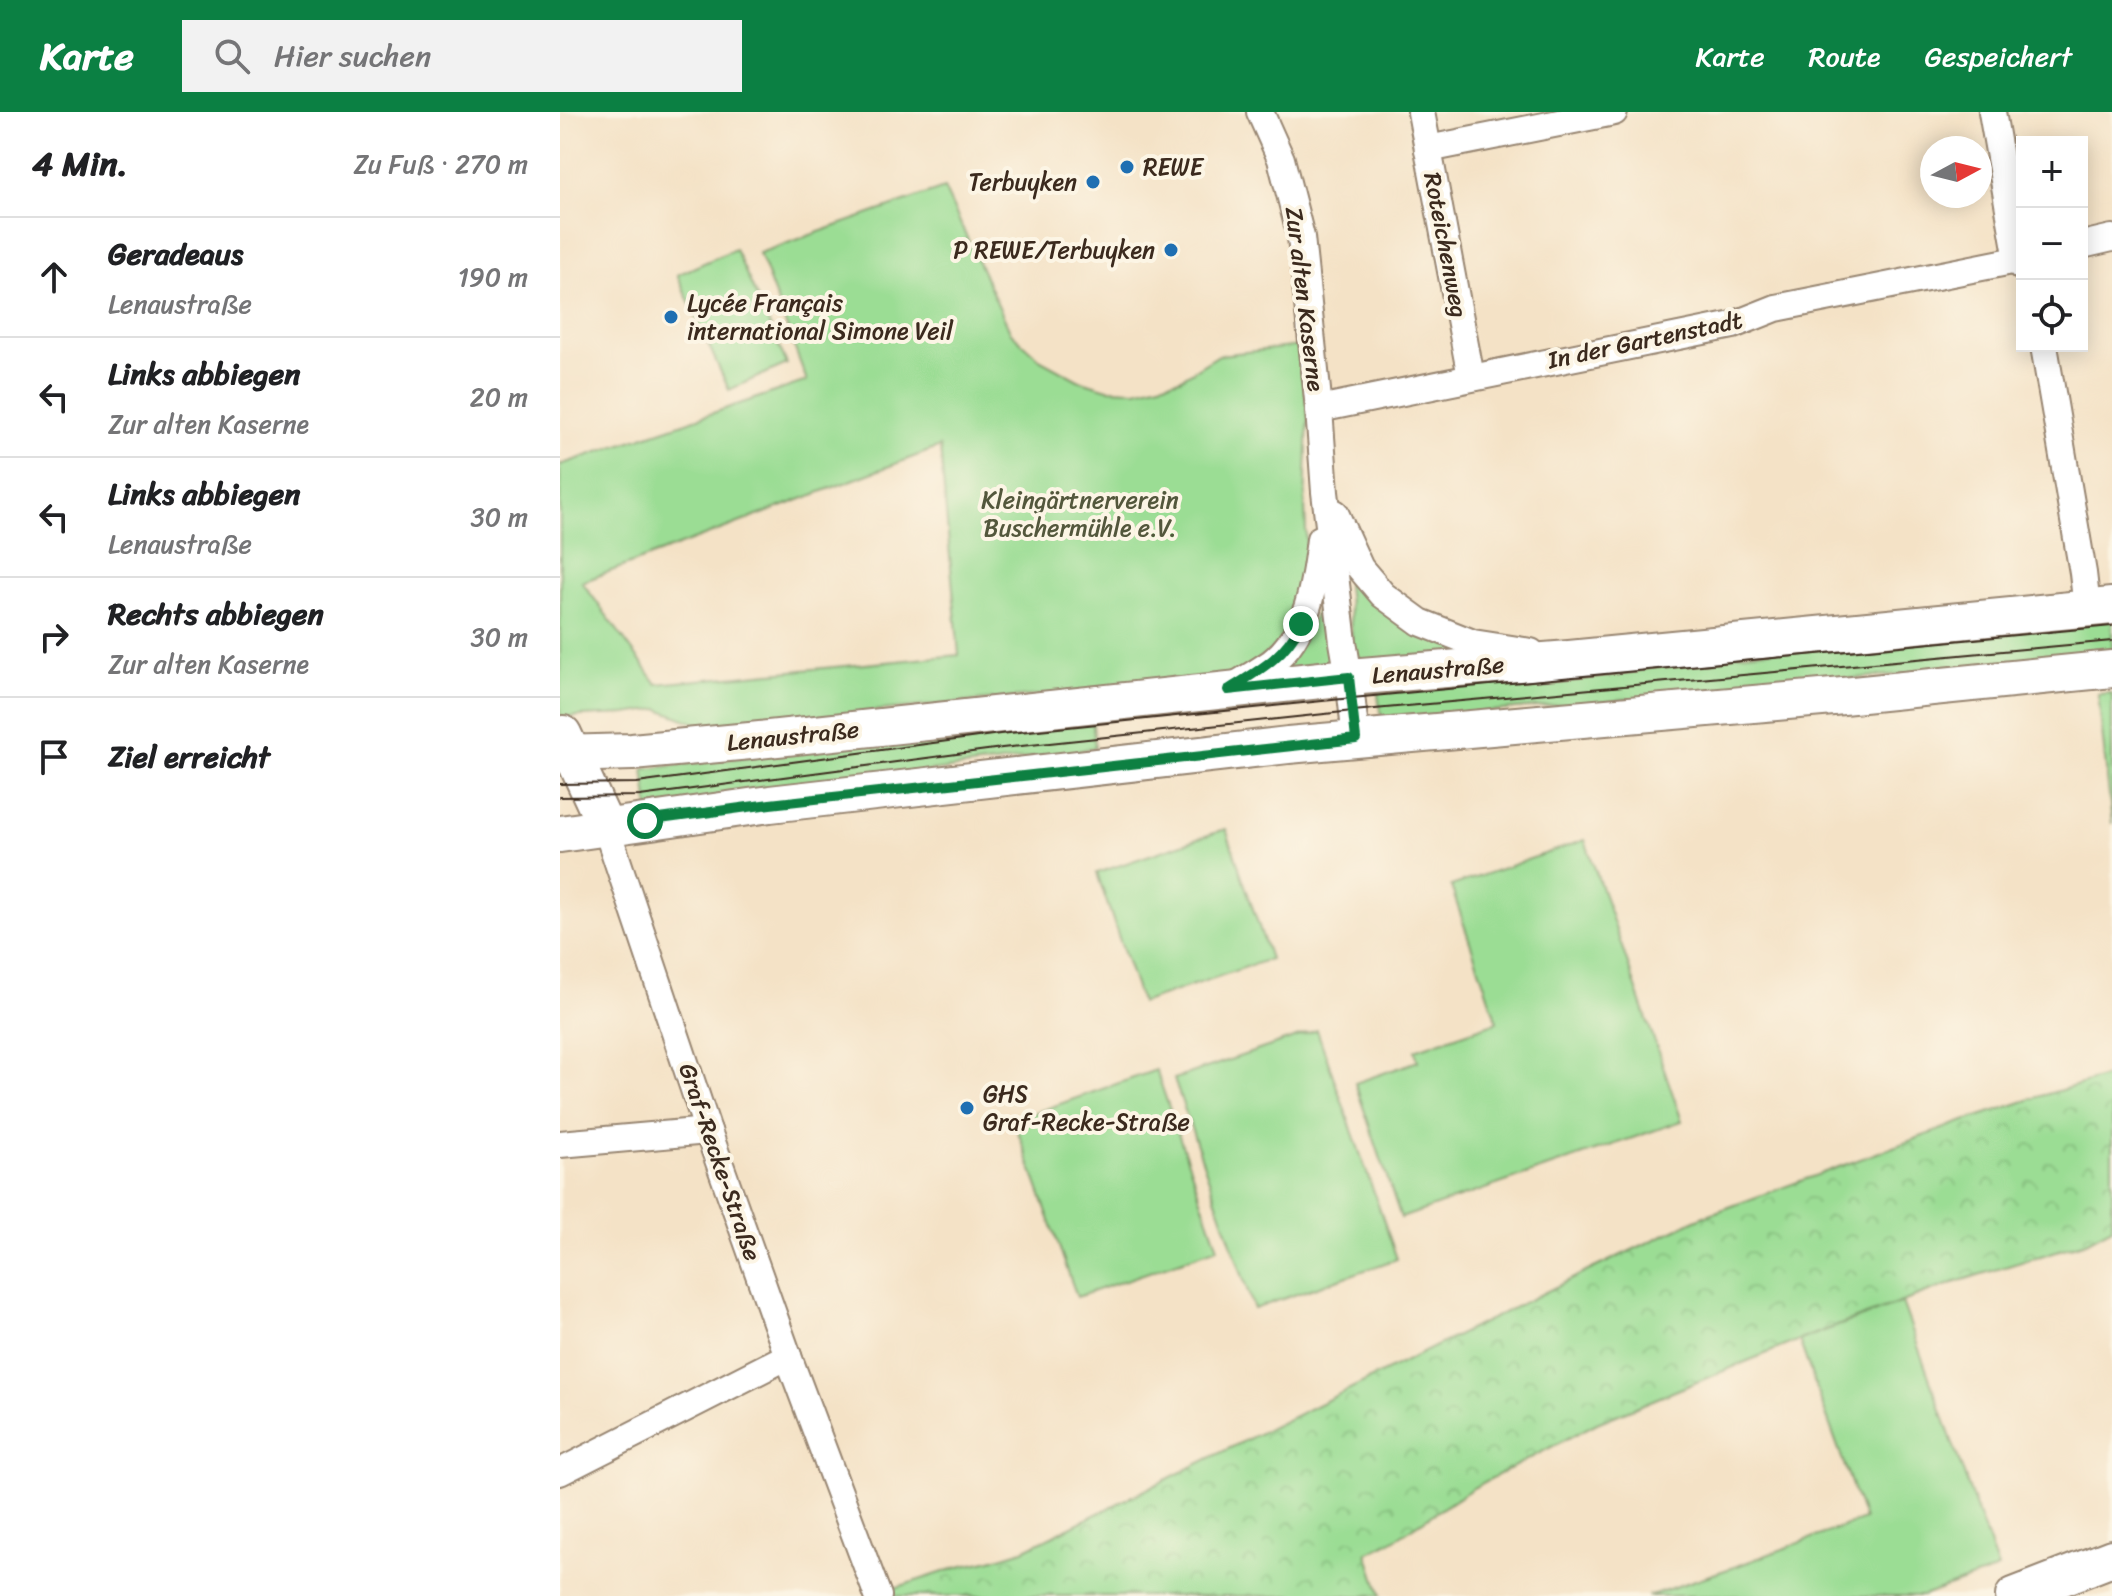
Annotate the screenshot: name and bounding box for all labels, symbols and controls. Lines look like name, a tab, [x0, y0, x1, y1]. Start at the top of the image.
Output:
search box	[182, 20, 742, 92]
text: Karte	[40, 23, 134, 90]
text: Hier suchen	[274, 29, 431, 83]
text: Karte	[1695, 32, 1765, 81]
text: Route	[1809, 32, 1881, 81]
text: Gespeichert	[1925, 32, 2072, 81]
icon: search	[210, 34, 254, 78]
text: 4 Min.	[32, 134, 128, 194]
north arrow	[1920, 136, 1992, 208]
map controls	[2016, 136, 2088, 352]
button: +	[2016, 136, 2088, 208]
text: Zu Fuß · 270 m	[354, 141, 528, 187]
place label: REWE	[1143, 146, 1205, 188]
marker: REWE	[1118, 158, 1136, 176]
place label: Terbuyken	[968, 161, 1077, 203]
street label: Roteichenweg	[1411, 169, 1481, 321]
marker: Terbuyken	[1084, 173, 1102, 191]
street label: Zur alten Kaserne	[1273, 204, 1337, 394]
button: −	[2016, 208, 2088, 280]
text: Geradeaus	[108, 227, 243, 281]
place label: P REWE/Terbuyken	[953, 229, 1155, 271]
marker: P REWE/Terbuyken	[1162, 241, 1180, 259]
text: 190 m	[458, 254, 528, 300]
icon: ahead	[32, 255, 76, 299]
button: locate	[2016, 280, 2088, 352]
text: Lenaustraße	[108, 281, 252, 327]
place label: Lycée Français international Simone Veil	[687, 282, 954, 352]
street label: In der Gartenstadt	[1543, 299, 1746, 381]
marker: Lycée Français international Simone Veil	[662, 308, 680, 326]
text: Links abbiegen	[108, 347, 300, 401]
text: 20 m	[470, 374, 528, 420]
icon: left	[32, 375, 76, 419]
text: Zur alten Kaserne	[108, 401, 309, 447]
text: Links abbiegen	[108, 467, 300, 521]
park label: Kleingärtnerverein Buschermühle e.V.	[981, 479, 1179, 549]
text: 30 m	[471, 494, 528, 540]
icon: left	[32, 495, 76, 539]
text: Lenaustraße	[108, 521, 252, 567]
text: Rechts abbiegen	[108, 587, 324, 641]
route end	[1283, 606, 1319, 642]
text: 30 m	[471, 614, 528, 660]
icon: right	[32, 615, 76, 659]
text: Zur alten Kaserne	[108, 641, 309, 687]
street label: Lenaustraße	[1370, 643, 1506, 697]
street label: Lenaustraße	[725, 708, 861, 764]
text: Ziel erreicht	[108, 730, 270, 784]
icon: arrive	[32, 735, 76, 779]
route start	[627, 803, 663, 839]
street label: Graf-Recke-Straße	[666, 1057, 774, 1267]
place label: GHS Graf-Recke-Straße	[983, 1073, 1190, 1143]
marker: GHS Graf-Recke-Straße	[958, 1099, 976, 1117]

